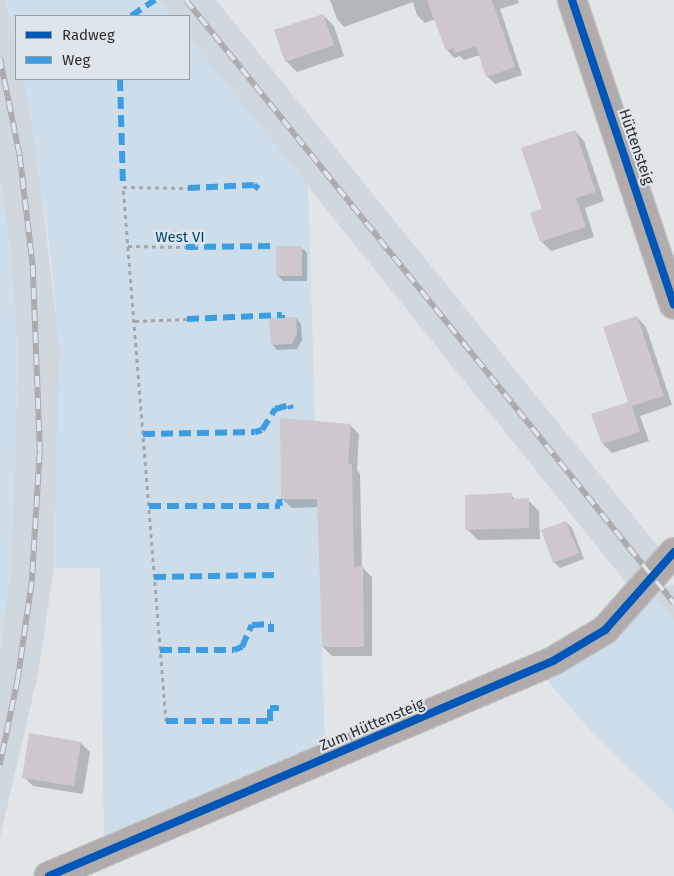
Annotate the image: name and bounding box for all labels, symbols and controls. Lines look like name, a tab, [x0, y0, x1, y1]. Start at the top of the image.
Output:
legend	[15, 15, 190, 80]
text: Radweg	[62, 26, 115, 44]
text: Weg	[62, 51, 90, 69]
street label: Hüttensteig	[615, 107, 657, 187]
park label: West VI	[155, 229, 205, 247]
street label: Zum Hüttensteig	[317, 695, 427, 755]

